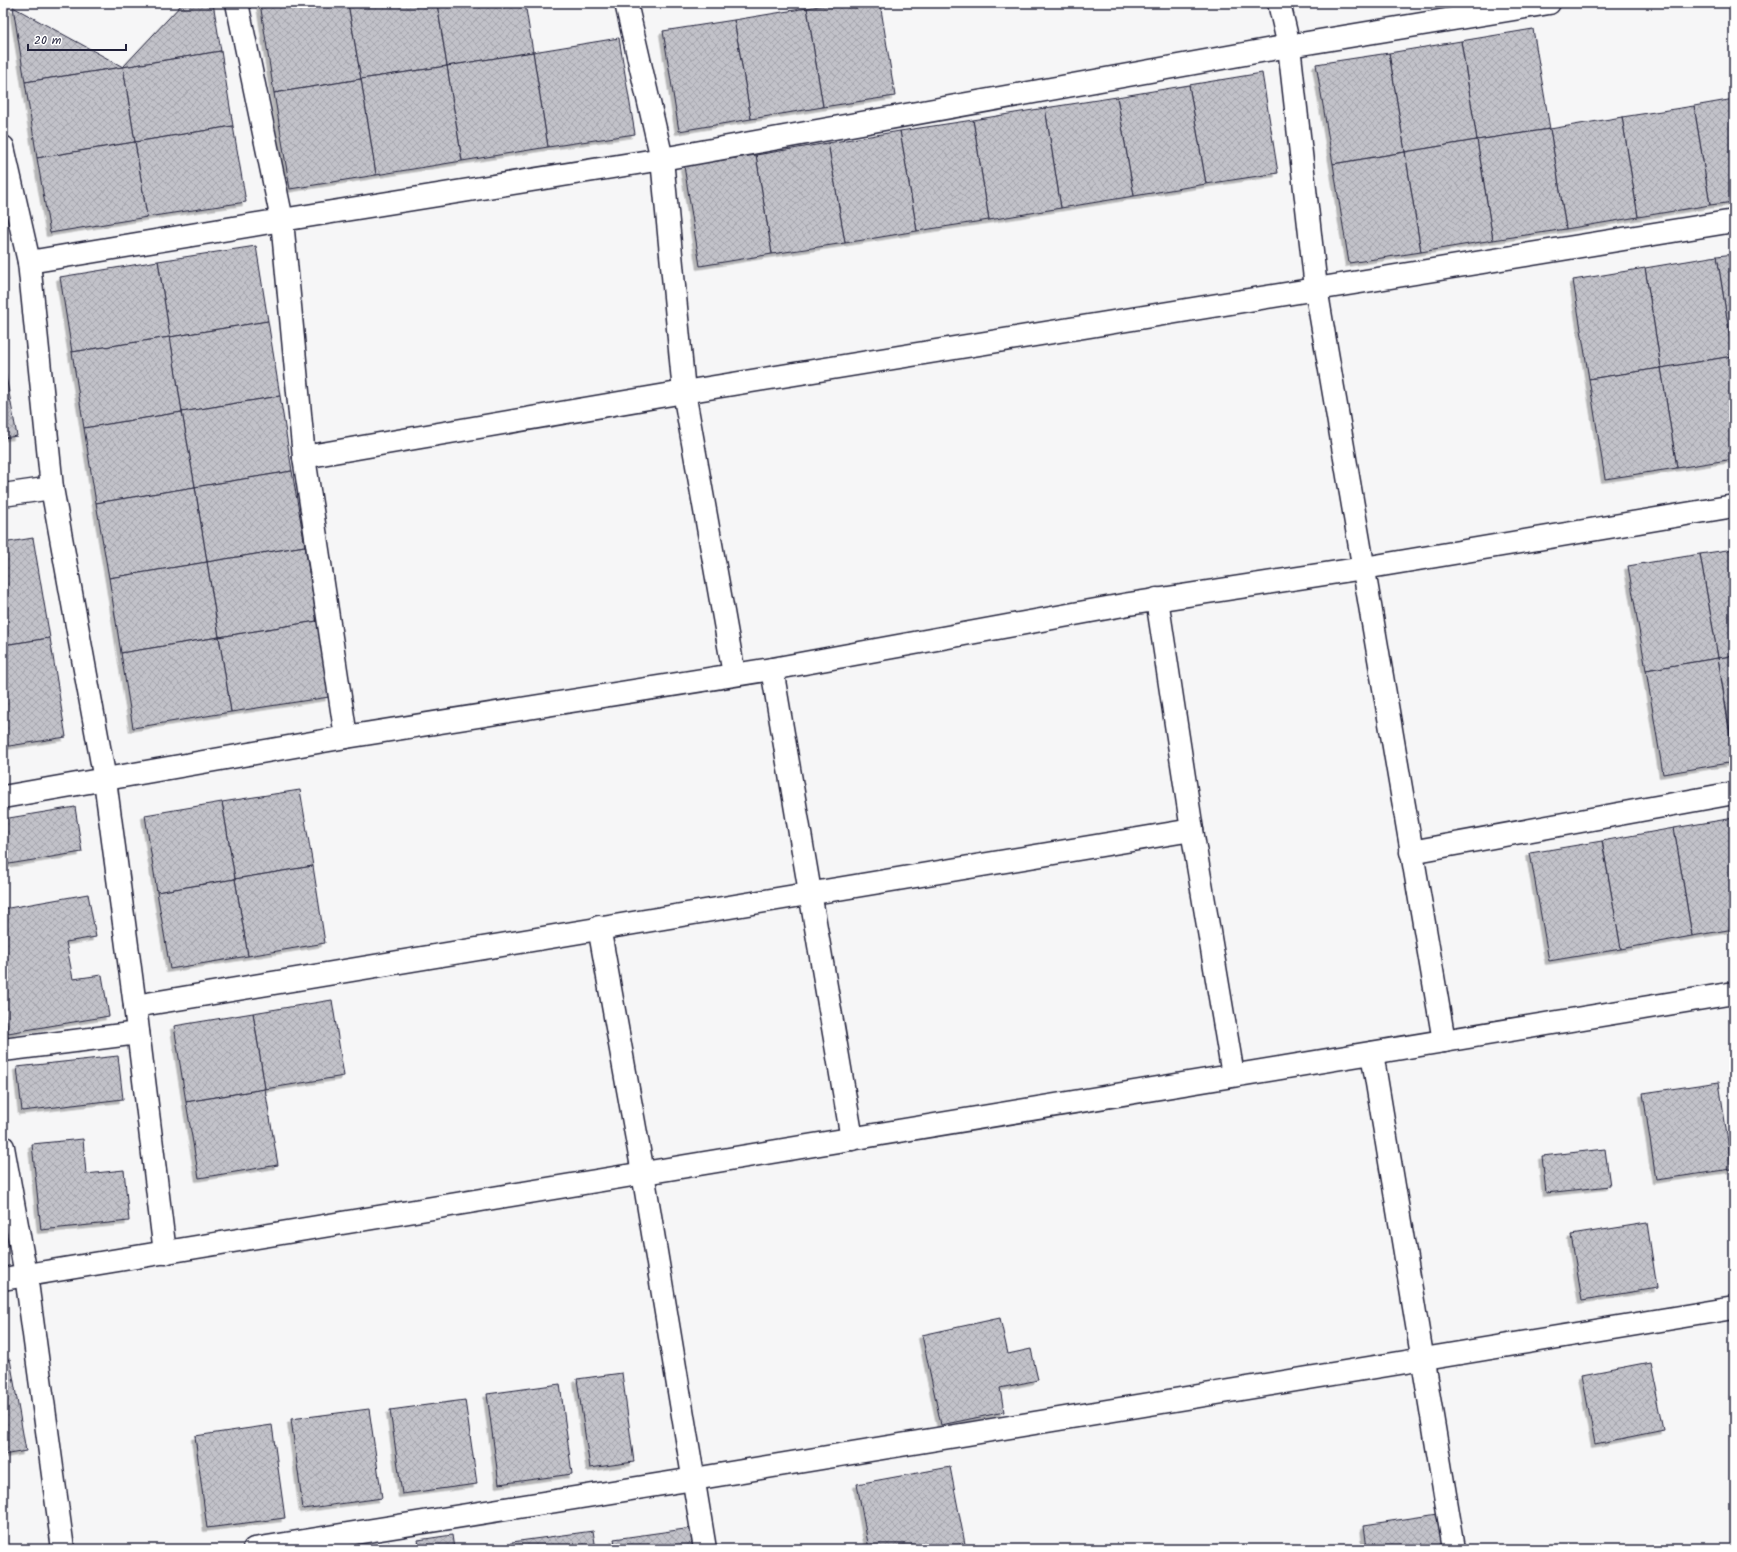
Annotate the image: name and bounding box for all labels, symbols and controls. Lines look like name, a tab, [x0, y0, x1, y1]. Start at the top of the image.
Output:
scale bar	[28, 26, 126, 52]
text: 20 m	[34, 31, 62, 50]

